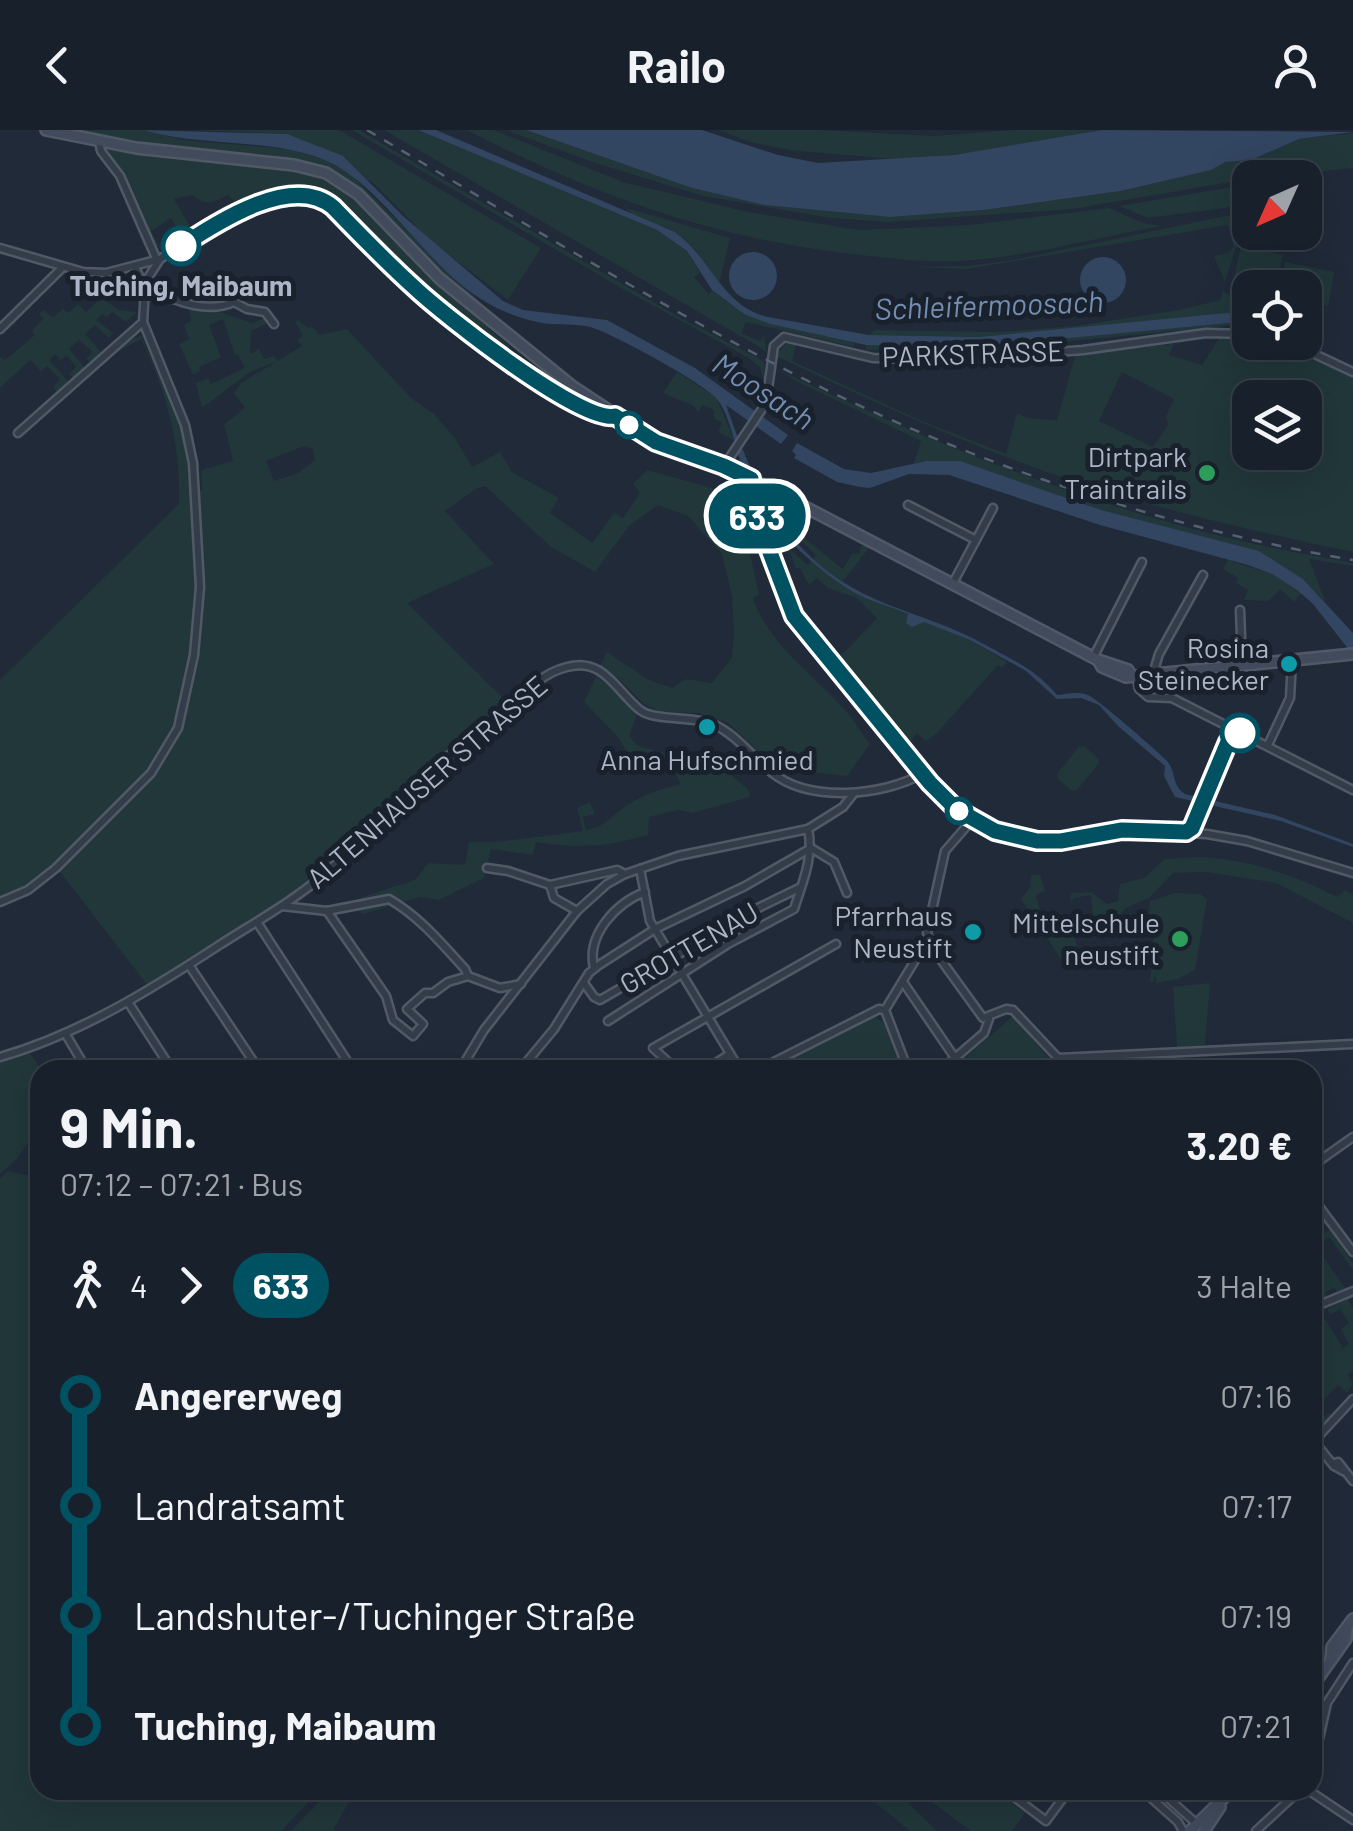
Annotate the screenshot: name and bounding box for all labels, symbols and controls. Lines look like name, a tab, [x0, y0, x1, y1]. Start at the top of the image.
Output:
icon: back	[30, 38, 85, 93]
text: Railo	[627, 38, 726, 92]
icon: person	[1268, 38, 1323, 93]
north arrow	[1232, 160, 1322, 250]
map controls	[1232, 160, 1322, 470]
marker: Tuching, Maibaum	[162, 227, 200, 265]
place label: Tuching, Maibaum	[70, 268, 292, 302]
button: locate	[1232, 270, 1322, 360]
water label: Schleifermoosach	[874, 282, 1104, 326]
street label: PARKSTRASSE	[881, 333, 1065, 373]
water label: Moosach	[707, 344, 821, 436]
button: layers	[1232, 380, 1322, 470]
unlabelled marker	[616, 412, 642, 438]
place label: Dirtpark Traintrails	[1064, 439, 1187, 505]
marker: Dirtpark Traintrails	[1196, 462, 1218, 484]
line badge: 633	[700, 484, 814, 548]
text: 633	[729, 495, 785, 537]
place label: Rosina Steinecker	[1138, 630, 1269, 696]
marker: Rosina Steinecker	[1278, 653, 1300, 675]
street label: ALTENHAUSER STRASSE	[299, 668, 553, 895]
unlabelled marker	[1221, 714, 1259, 752]
marker: Anna Hufschmied	[696, 716, 718, 738]
place label: Anna Hufschmied	[600, 742, 814, 776]
unlabelled marker	[946, 798, 972, 824]
street label: GROTTENAU	[613, 894, 764, 1000]
place label: Pfarrhaus Neustift	[834, 898, 953, 964]
place label: Mittelschule neustift	[1012, 905, 1160, 971]
marker: Pfarrhaus Neustift	[962, 921, 984, 943]
marker: Mittelschule neustift	[1169, 928, 1191, 950]
text: 9 Min.	[60, 1093, 198, 1159]
text: 3.20 €	[1187, 1122, 1292, 1168]
text: 07:12 – 07:21 · Bus	[60, 1164, 303, 1202]
icon: walk	[60, 1258, 115, 1313]
icon: forward	[163, 1258, 218, 1313]
text: 633	[253, 1264, 309, 1306]
text: 4	[130, 1266, 148, 1304]
text: 3 Halte	[1196, 1266, 1292, 1304]
text: Angererweg	[134, 1372, 342, 1418]
text: 07:16	[1220, 1376, 1292, 1414]
text: Landratsamt	[134, 1482, 346, 1528]
text: 07:17	[1222, 1486, 1292, 1524]
text: Landshuter-/Tuchinger Straße	[134, 1592, 636, 1638]
text: 07:19	[1220, 1596, 1292, 1634]
text: Tuching, Maibaum	[134, 1702, 437, 1748]
text: 07:21	[1220, 1706, 1292, 1744]

